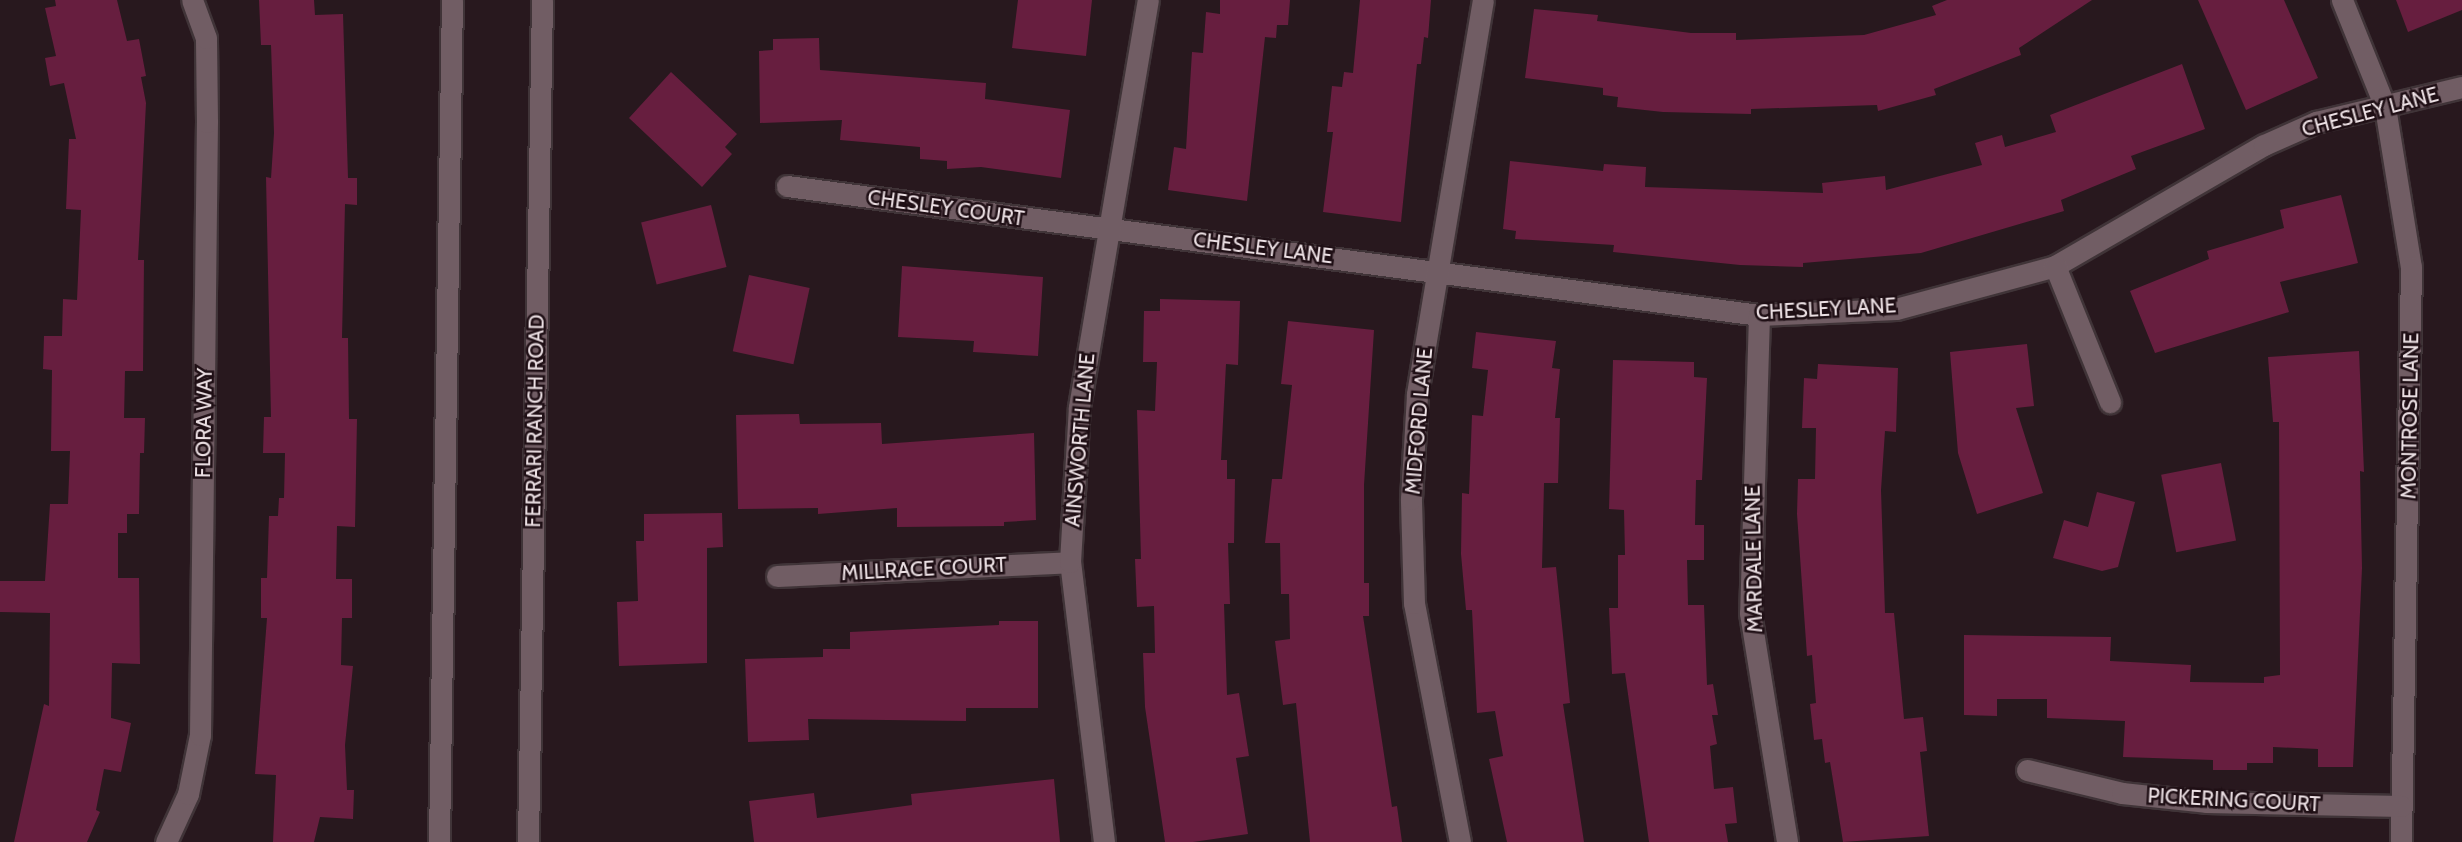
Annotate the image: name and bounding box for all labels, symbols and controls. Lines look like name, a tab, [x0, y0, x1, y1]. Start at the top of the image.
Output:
street label: CHESLEY LANE	[2299, 82, 2441, 142]
street label: CHESLEY COURT	[866, 185, 1026, 231]
street label: CHESLEY LANE	[1192, 227, 1334, 269]
street label: CHESLEY LANE	[1755, 293, 1897, 325]
street label: FERRARI RANCH ROAD	[521, 314, 549, 528]
street label: MONTROSE LANE	[2396, 333, 2424, 499]
street label: MIDFORD LANE	[1400, 347, 1438, 495]
street label: AINSWORTH LANE	[1060, 352, 1100, 528]
street label: FLORA WAY	[190, 368, 218, 478]
street label: MARDALE LANE	[1740, 485, 1768, 633]
street label: MILLRACE COURT	[841, 552, 1007, 586]
street label: PICKERING COURT	[2147, 783, 2321, 817]

